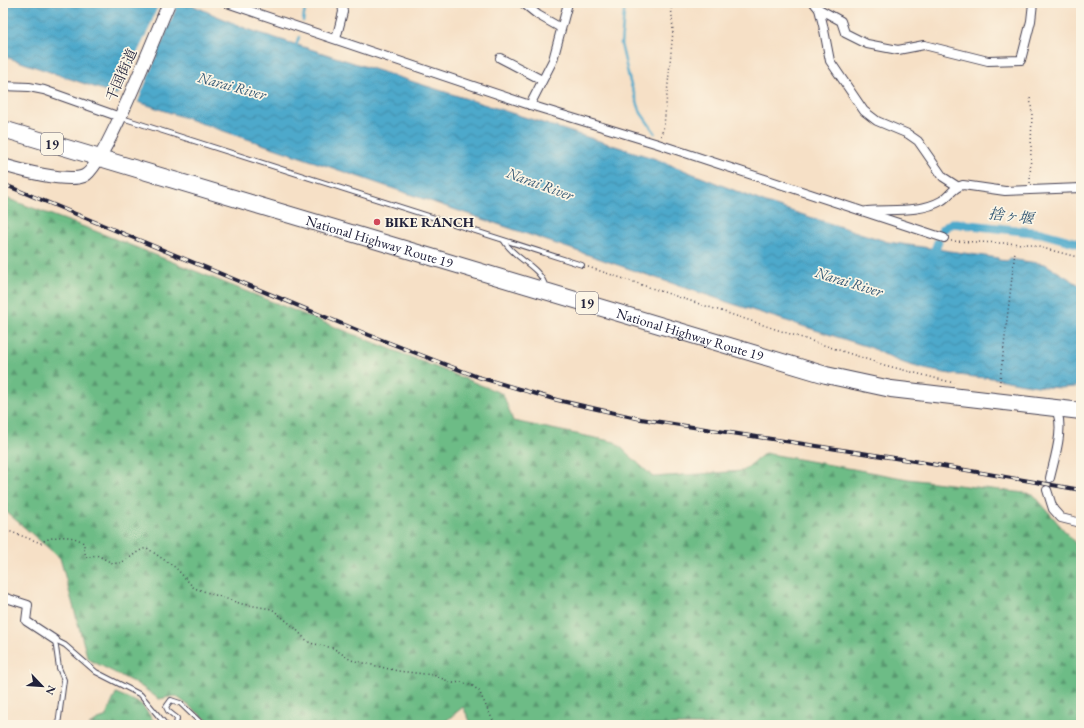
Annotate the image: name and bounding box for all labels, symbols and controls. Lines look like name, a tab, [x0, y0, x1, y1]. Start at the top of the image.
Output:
street label: 千国街道	[101, 46, 141, 104]
water label: Narai River	[195, 67, 270, 104]
road number: 19	[41, 133, 63, 155]
water label: Narai River	[503, 162, 577, 205]
water label: 捨ヶ堰	[988, 203, 1038, 228]
street label: National Highway Route 19	[304, 211, 456, 272]
place label: BIKE RANCH	[385, 213, 474, 231]
marker: BIKE RANCH	[372, 217, 382, 227]
water label: Narai River	[812, 262, 887, 301]
road number: 19	[576, 292, 598, 314]
street label: National Highway Route 19	[614, 304, 766, 365]
north arrow	[22, 666, 62, 706]
text: N	[43, 683, 59, 697]

